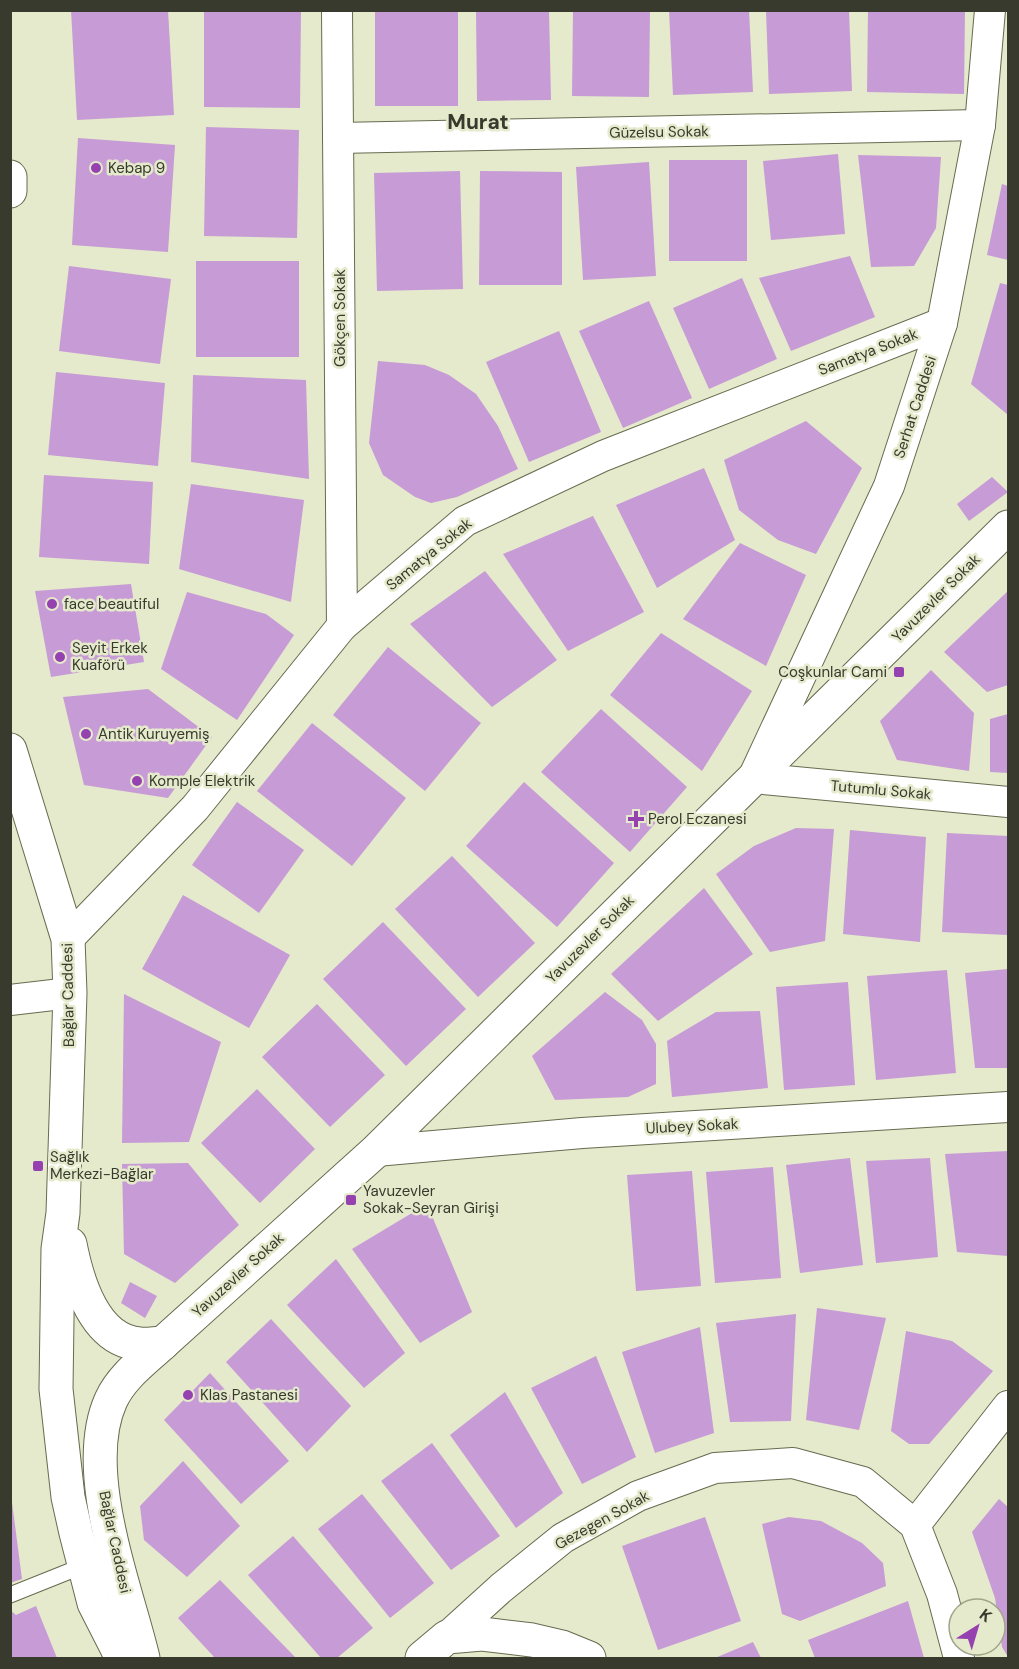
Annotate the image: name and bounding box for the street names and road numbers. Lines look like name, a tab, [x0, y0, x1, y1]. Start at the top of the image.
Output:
street label: Güzelsu Sokak	[609, 121, 709, 143]
street label: Gökçen Sokak	[330, 269, 350, 367]
street label: Samatya Sokak	[815, 324, 921, 380]
street label: Serhat Caddesi	[889, 353, 941, 461]
street label: Samatya Sokak	[382, 513, 476, 595]
street label: Yavuzevler Sokak	[887, 549, 985, 647]
street label: Tutumlu Sokak	[830, 776, 933, 804]
street label: Yavuzevler Sokak	[541, 890, 639, 988]
street label: Bağlar Caddesi	[57, 943, 79, 1047]
street label: Ulubey Sokak	[645, 1114, 739, 1138]
street label: Yavuzevler Sokak	[188, 1228, 289, 1322]
street label: Gezegen Sokak	[551, 1486, 653, 1554]
street label: Bağlar Caddesi	[94, 1489, 136, 1595]

